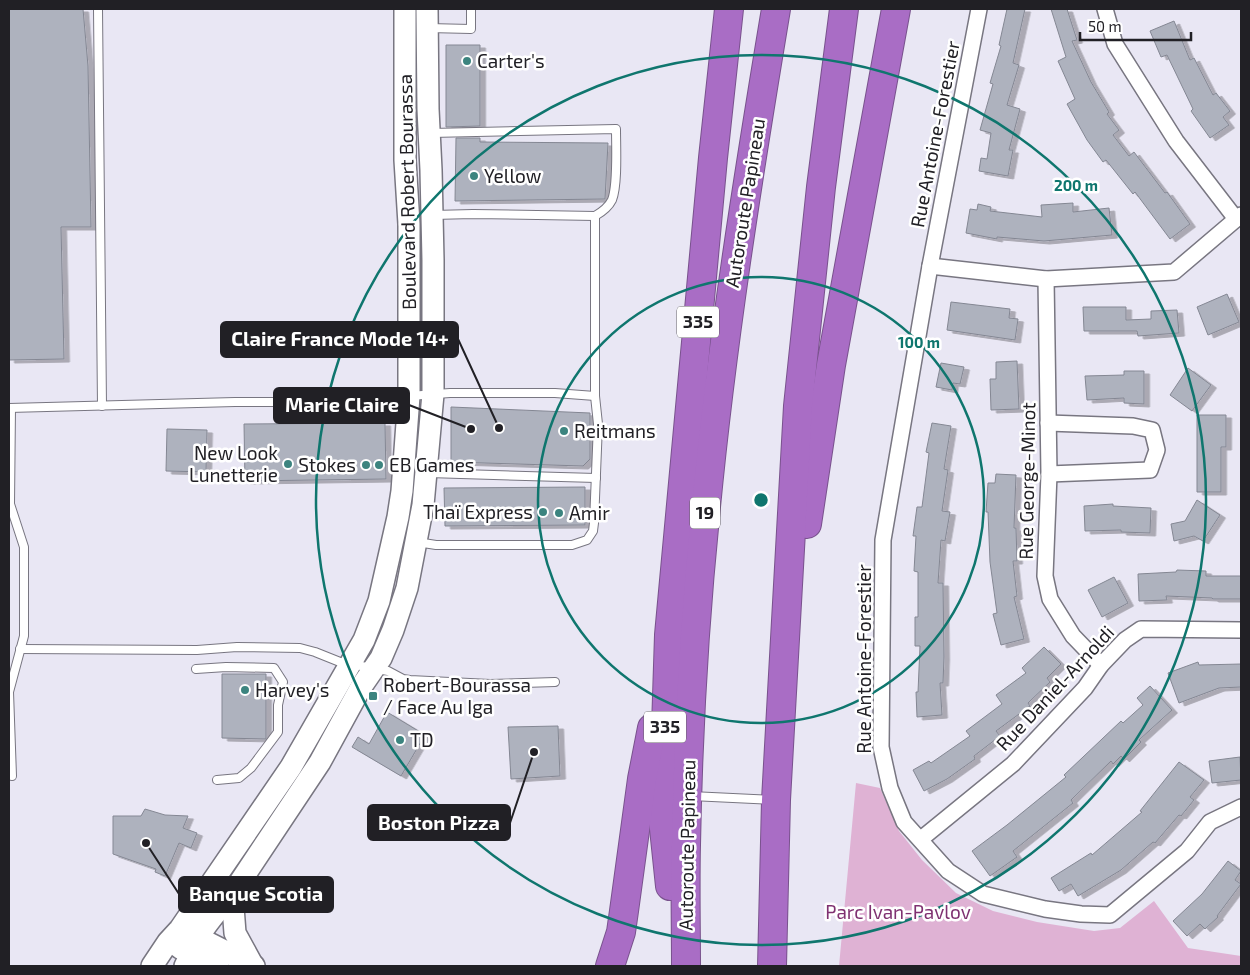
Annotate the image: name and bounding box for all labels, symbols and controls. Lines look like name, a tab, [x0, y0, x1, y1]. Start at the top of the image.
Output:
scale bar	[1080, 10, 1191, 42]
text: 50 m	[1088, 17, 1122, 35]
street label: Rue Antoine-Forestier	[905, 38, 964, 229]
place label: Carter's	[477, 49, 545, 72]
marker: Carter's	[461, 55, 473, 67]
street label: Boulevard Robert Bourassa	[393, 74, 420, 310]
street label: Autoroute Papineau	[720, 117, 769, 289]
place label: Yellow	[484, 164, 542, 187]
marker: Yellow	[468, 170, 480, 182]
text: 200 m	[1054, 176, 1098, 194]
road number: 335	[677, 306, 719, 338]
callout: Claire France Mode 14+	[221, 322, 458, 357]
text: Claire France Mode 14+	[231, 326, 449, 350]
text: 100 m	[898, 333, 940, 351]
callout: Marie Claire	[274, 388, 409, 423]
text: Marie Claire	[285, 392, 399, 416]
street label: Rue George-Minot	[1014, 402, 1039, 560]
place label: Reitmans	[574, 419, 656, 442]
marker: Reitmans	[558, 425, 570, 437]
place label: New Look Lunetterie	[189, 441, 278, 486]
place label: Stokes	[298, 453, 356, 476]
place label: EB Games	[389, 453, 475, 476]
marker: New Look Lunetterie	[282, 458, 294, 470]
marker: Stokes	[360, 459, 372, 471]
marker: EB Games	[373, 459, 385, 471]
centre of rings	[752, 491, 770, 509]
road number: 19	[690, 498, 720, 528]
place label: Thaï Express	[423, 500, 533, 523]
place label: Amir	[569, 501, 610, 524]
marker: Thaï Express	[537, 506, 549, 518]
marker: Amir	[553, 507, 565, 519]
street label: Rue Antoine-Forestier	[852, 564, 875, 754]
street label: Rue Daniel-Arnoldi	[991, 620, 1118, 755]
place label: Robert-Bourassa / Face Au Iga	[383, 673, 531, 718]
place label: Harvey's	[255, 678, 330, 701]
marker: Harvey's	[239, 684, 251, 696]
marker: Robert-Bourassa / Face Au Iga	[367, 690, 379, 702]
road number: 335	[644, 712, 686, 742]
place label: TD	[410, 728, 434, 751]
marker: TD	[394, 734, 406, 746]
street label: Autoroute Papineau	[674, 759, 699, 931]
callout: Boston Pizza	[368, 805, 510, 840]
text: Boston Pizza	[378, 810, 500, 834]
callout: Banque Scotia	[179, 877, 333, 912]
text: Banque Scotia	[189, 881, 323, 905]
park label: Parc Ivan-Pavlov	[825, 900, 971, 923]

